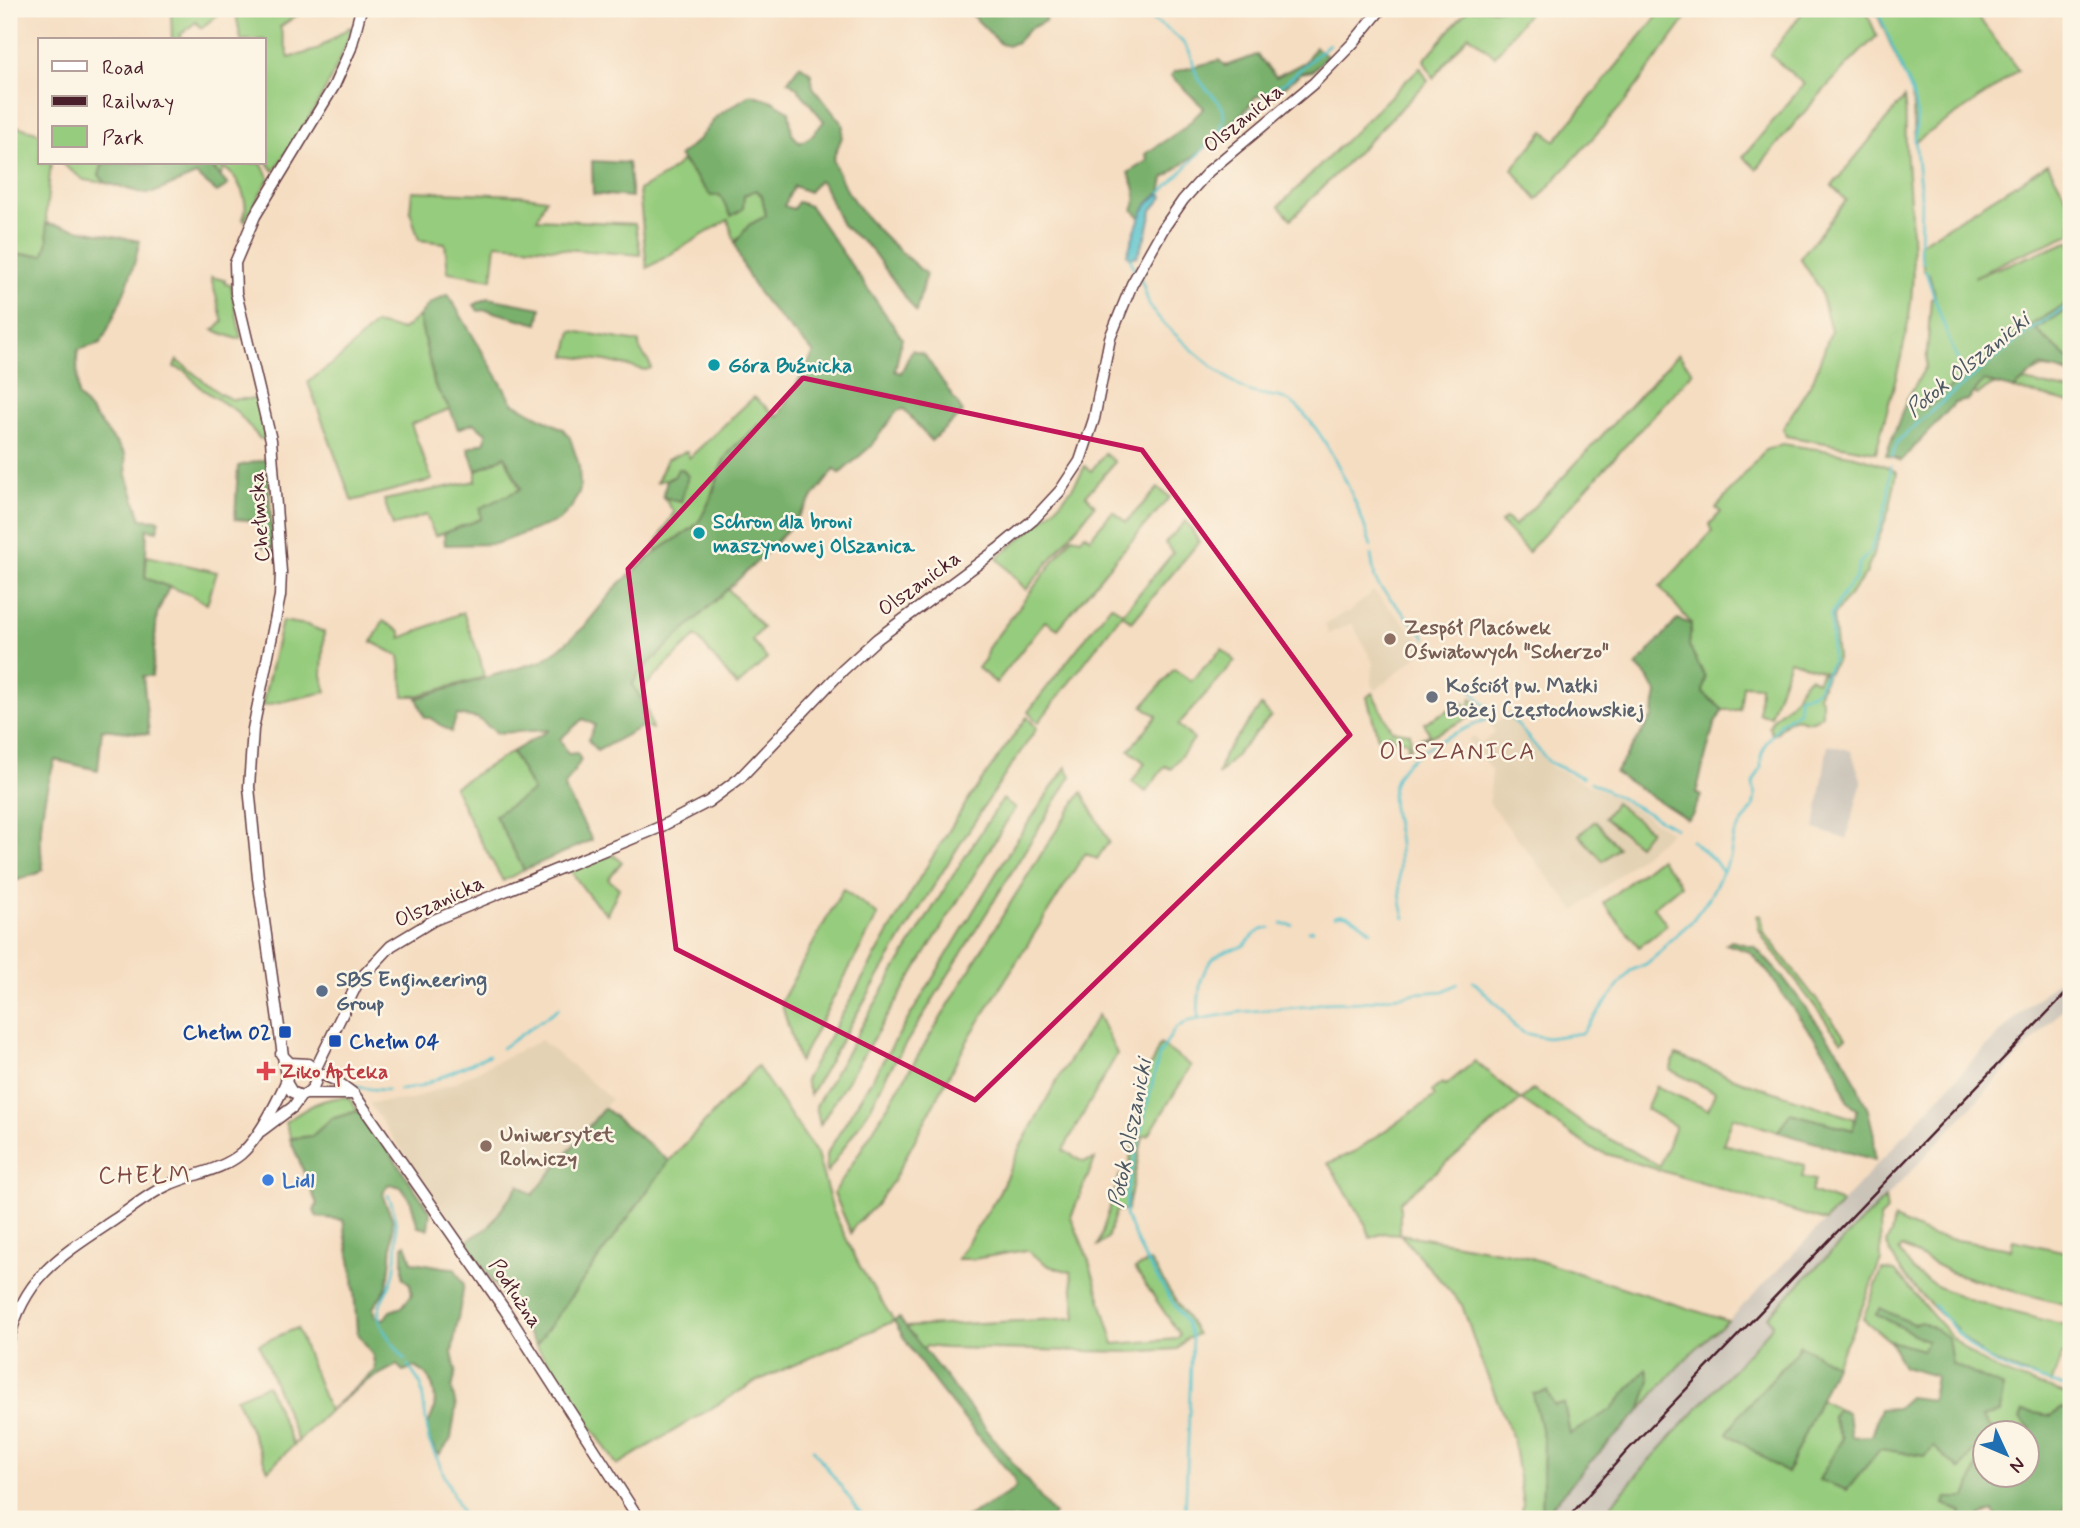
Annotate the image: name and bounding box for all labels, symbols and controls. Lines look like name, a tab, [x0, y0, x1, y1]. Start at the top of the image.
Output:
legend	[38, 38, 266, 164]
text: Road	[102, 54, 144, 82]
street label: Olszanicka	[1198, 78, 1290, 160]
text: Railway	[102, 88, 174, 116]
text: Park	[102, 124, 144, 152]
water label: Potok Olszanicki	[1900, 305, 2039, 425]
place label: Góra Buźnicka	[728, 352, 852, 380]
marker: Góra Buźnicka	[706, 357, 722, 373]
street label: Chełmska	[243, 471, 277, 563]
place label: Schron dla broni maszynowej Olszanica	[713, 508, 916, 560]
marker: Schron dla broni maszynowej Olszanica	[691, 525, 707, 541]
street label: Olszanicka	[873, 544, 967, 623]
place label: Zespół Placówek Oświatowych "Scherzo"	[1404, 614, 1609, 666]
marker: Zespół Placówek Oświatowych "Scherzo"	[1382, 631, 1398, 647]
place label: Kościół pw. Matki Bożej Częstochowskiej	[1446, 672, 1644, 724]
marker: Kościół pw. Matki Bożej Częstochowskiej	[1424, 689, 1440, 705]
district label: OLSZANICA	[1379, 737, 1537, 768]
street label: Olszanicka	[390, 869, 489, 935]
place label: SBS Engineering Group	[336, 966, 487, 1018]
marker: SBS Engineering Group	[314, 983, 330, 999]
place label: Chełm 02	[182, 1019, 271, 1047]
marker: Chełm 02	[277, 1024, 293, 1040]
place label: Chełm 04	[349, 1028, 439, 1056]
marker: Chełm 04	[327, 1033, 343, 1049]
water label: Potok Olszanicki	[1102, 1054, 1161, 1211]
place label: Ziko Apteka	[280, 1058, 388, 1087]
marker: Ziko Apteka	[258, 1063, 274, 1079]
place label: Uniwersytet Rolniczy	[500, 1121, 615, 1173]
marker: Uniwersytet Rolniczy	[478, 1138, 494, 1154]
district label: CHEŁM	[98, 1161, 192, 1192]
place label: Lidl	[282, 1167, 314, 1195]
marker: Lidl	[260, 1172, 276, 1188]
street label: Podłużna	[482, 1253, 549, 1334]
north arrow	[1972, 1420, 2042, 1490]
text: N	[2004, 1452, 2031, 1478]

